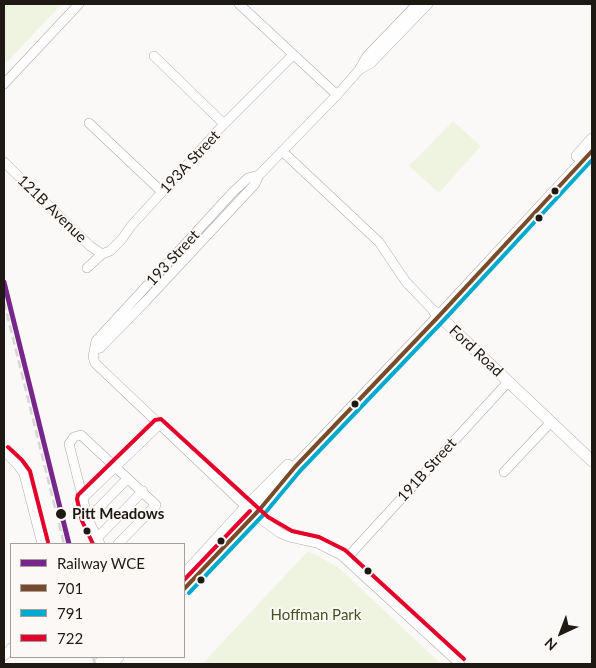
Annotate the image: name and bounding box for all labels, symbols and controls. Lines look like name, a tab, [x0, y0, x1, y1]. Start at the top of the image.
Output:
street label: 193A Street	[156, 127, 224, 197]
street label: 121B Avenue	[14, 172, 90, 246]
unlabelled marker	[550, 186, 560, 196]
unlabelled marker	[534, 213, 544, 223]
street label: 193 Street	[143, 226, 203, 290]
street label: Ford Road	[445, 322, 507, 380]
unlabelled marker	[350, 399, 360, 409]
street label: 191B Street	[394, 435, 460, 505]
place label: Pitt Meadows	[72, 505, 164, 523]
marker: Pitt Meadows	[54, 507, 68, 521]
unlabelled marker	[82, 526, 92, 536]
unlabelled marker	[216, 536, 226, 546]
legend	[10, 543, 185, 658]
text: Railway WCE	[57, 554, 145, 572]
unlabelled marker	[363, 566, 373, 576]
unlabelled marker	[196, 575, 206, 585]
text: 701	[57, 579, 83, 597]
text: 791	[57, 604, 83, 622]
park label: Hoffman Park	[271, 606, 361, 624]
north arrow	[536, 608, 586, 658]
text: 722	[57, 629, 83, 647]
text: N	[541, 634, 560, 654]

